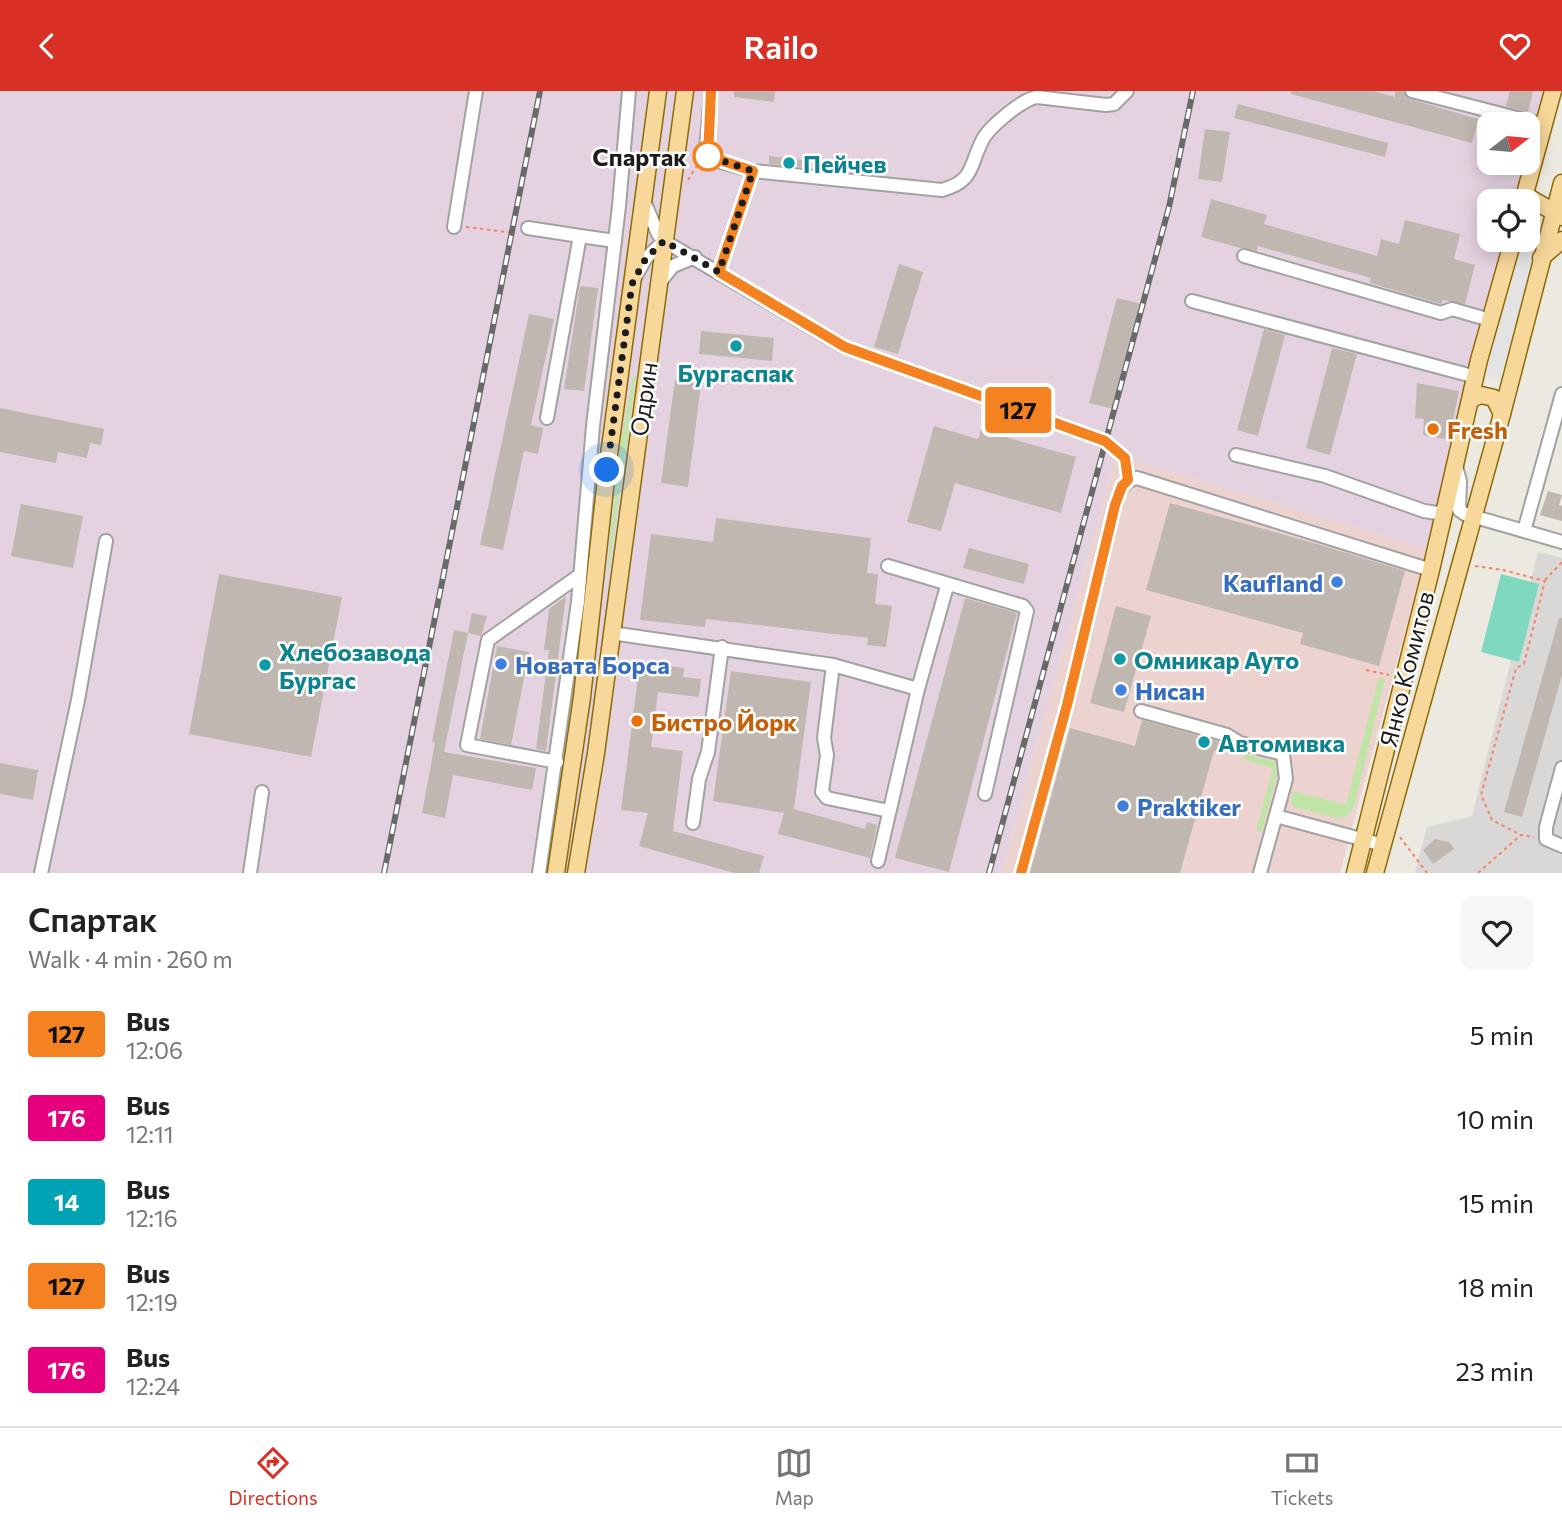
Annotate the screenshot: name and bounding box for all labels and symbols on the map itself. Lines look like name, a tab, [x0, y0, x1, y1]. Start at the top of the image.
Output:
north arrow	[1477, 112, 1540, 175]
marker: Спартак	[693, 141, 723, 171]
place label: Спартак	[592, 142, 687, 171]
place label: Пейчев	[803, 149, 887, 178]
marker: Пейчев	[781, 155, 797, 171]
marker: Бургаспак	[728, 338, 744, 354]
place label: Бургаспак	[677, 358, 795, 387]
street label: Одрин	[623, 360, 663, 438]
line badge: 127	[978, 387, 1058, 433]
place label: Fresh	[1447, 415, 1508, 444]
marker: Fresh	[1425, 421, 1441, 437]
your location	[589, 452, 624, 487]
place label: Kaufland	[1223, 568, 1323, 597]
marker: Kaufland	[1329, 574, 1345, 590]
street label: Янко Комитов	[1373, 588, 1439, 750]
place label: Хлебозавода Бургас	[279, 637, 431, 694]
place label: Омникар Ауто	[1134, 645, 1299, 674]
place label: Новата Борса	[515, 650, 670, 679]
marker: Омникар Ауто	[1112, 651, 1128, 667]
marker: Новата Борса	[493, 656, 509, 672]
marker: Хлебозавода Бургас	[257, 657, 273, 673]
place label: Нисан	[1135, 676, 1205, 705]
marker: Нисан	[1113, 682, 1129, 698]
place label: Бистро Йорк	[651, 707, 797, 736]
marker: Бистро Йорк	[629, 713, 645, 729]
place label: Автомивка	[1218, 728, 1345, 757]
marker: Автомивка	[1196, 734, 1212, 750]
place label: Praktiker	[1137, 792, 1241, 821]
marker: Praktiker	[1115, 798, 1131, 814]

